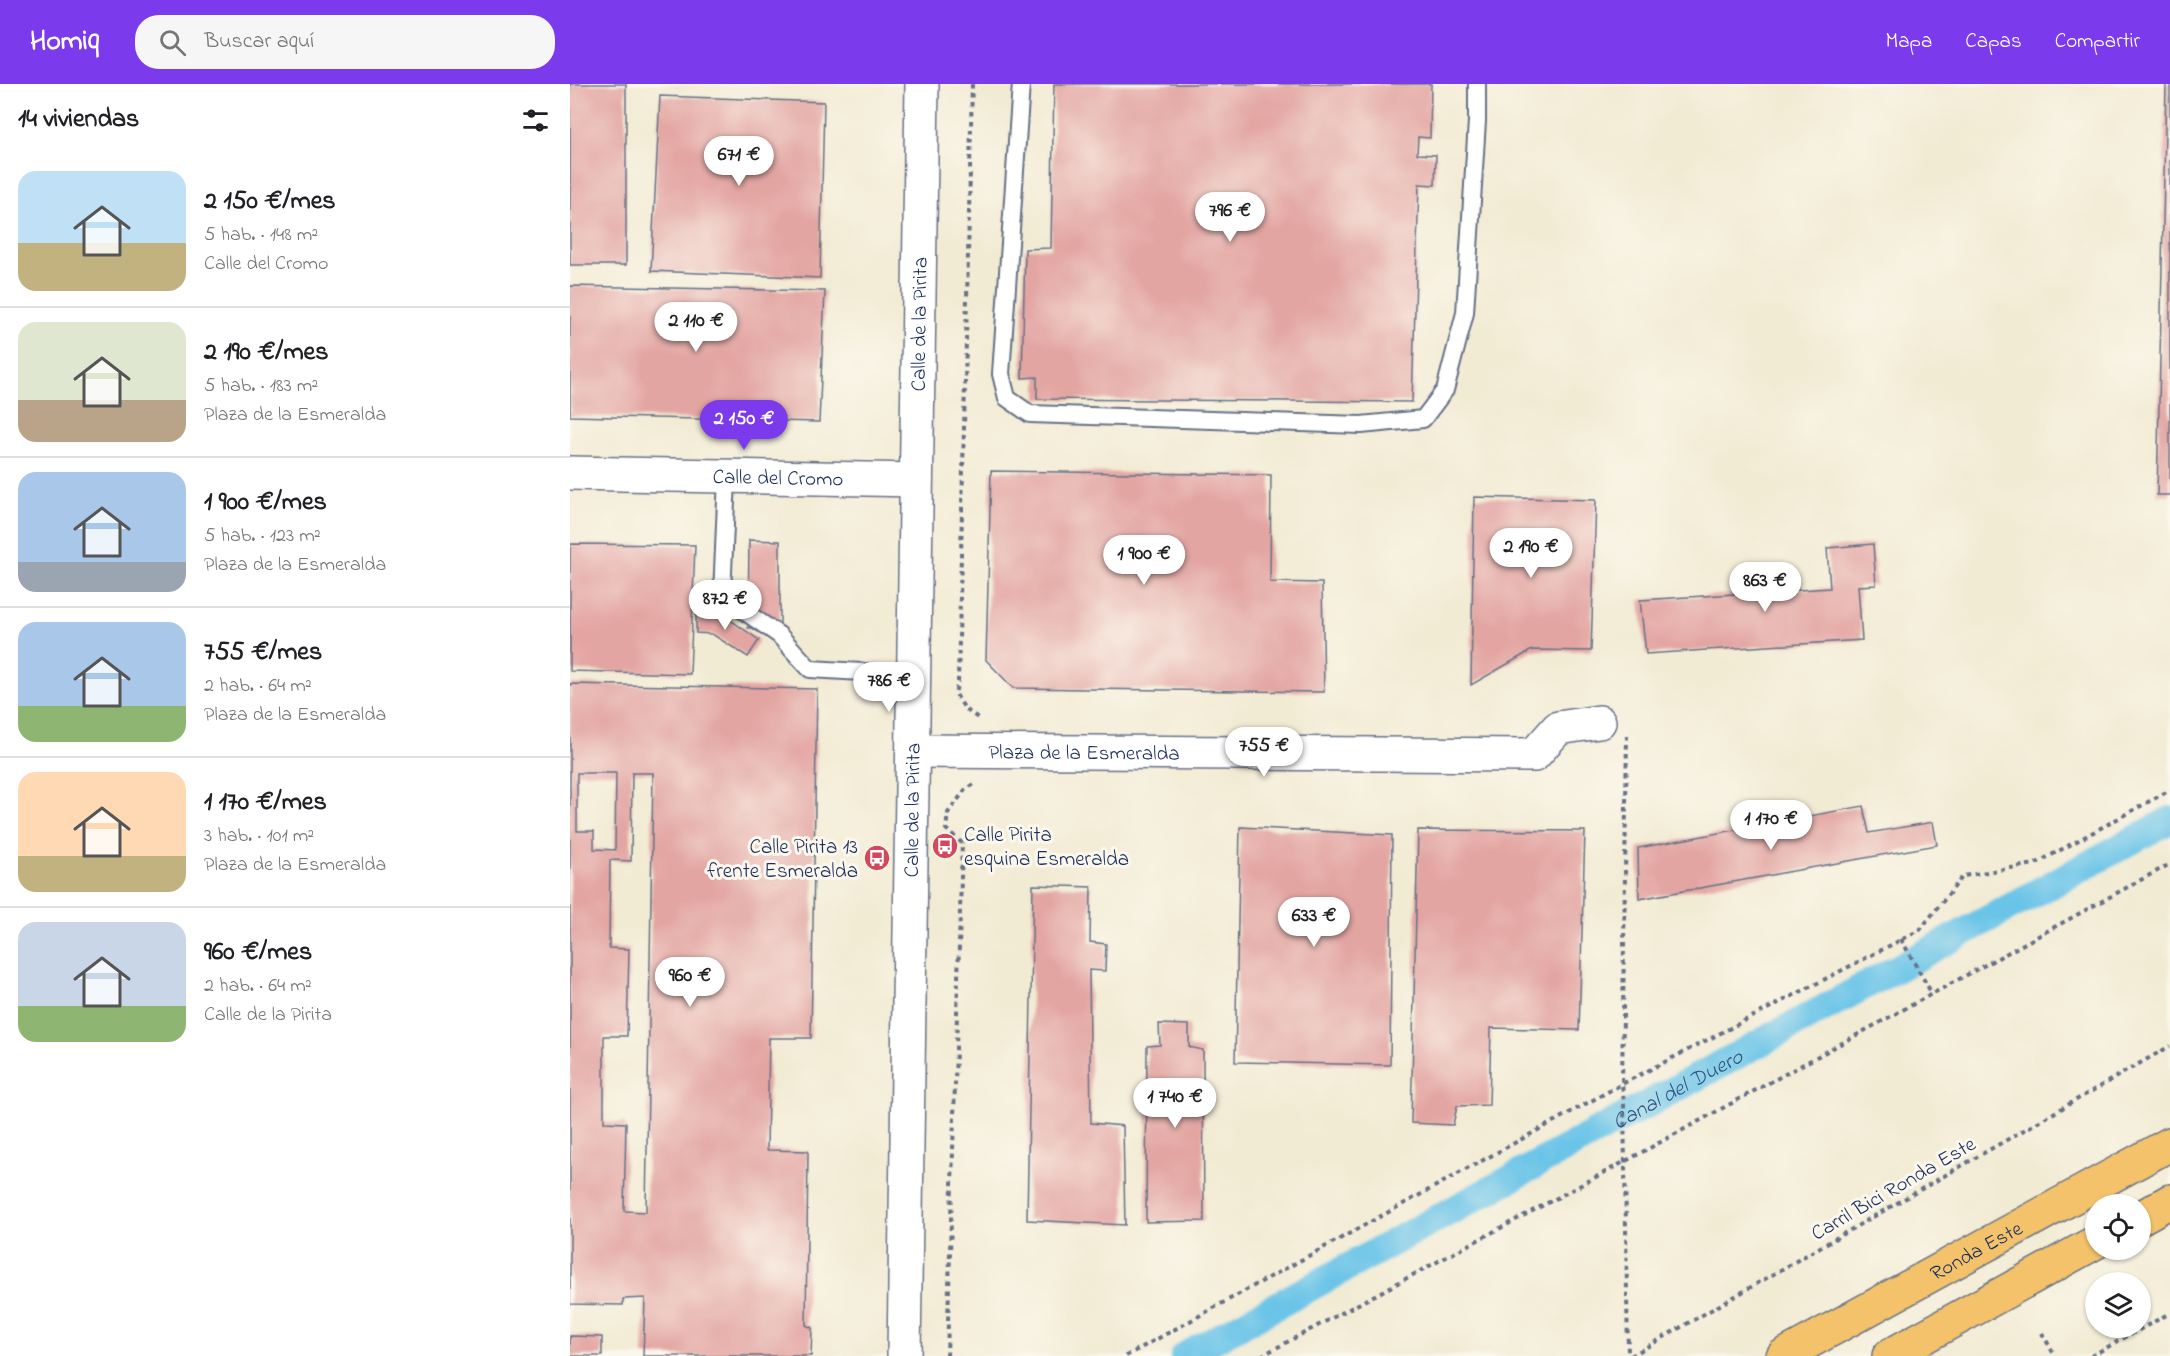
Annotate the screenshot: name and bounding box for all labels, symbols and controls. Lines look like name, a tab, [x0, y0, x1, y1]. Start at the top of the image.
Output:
search box	[135, 15, 555, 69]
text: Homiq	[30, 22, 99, 63]
icon: search	[156, 26, 189, 59]
text: Buscar aquí	[204, 26, 314, 58]
text: Mapa	[1885, 27, 1932, 57]
text: Capas	[1965, 27, 2022, 57]
text: Compartir	[2055, 27, 2140, 57]
text: 14 viviendas	[18, 101, 139, 139]
icon: filters	[519, 104, 552, 137]
pin: 671 €	[697, 136, 781, 187]
text: 671 €	[718, 141, 760, 170]
text: 2 150 €/mes	[204, 183, 336, 221]
pin: 796 €	[1188, 192, 1272, 243]
icon: home	[66, 195, 138, 267]
text: 796 €	[1209, 197, 1251, 226]
text: 5 hab. · 148 m²	[204, 221, 318, 250]
text: Calle del Cromo	[204, 250, 329, 279]
street label: Calle de la Pirita	[905, 257, 937, 392]
pin: 2 110 €	[641, 302, 751, 353]
text: 2 110 €	[668, 307, 724, 336]
text: 2 190 €/mes	[204, 334, 329, 372]
icon: home	[66, 346, 138, 418]
text: 5 hab. · 183 m²	[204, 372, 318, 401]
pin: 2 150 €	[689, 400, 799, 451]
text: Plaza de la Esmeralda	[204, 401, 386, 430]
text: 2 150 €	[714, 405, 774, 434]
street label: Calle del Cromo	[712, 463, 844, 496]
text: 1 900 €/mes	[204, 484, 327, 522]
icon: home	[66, 496, 138, 568]
text: 5 hab. · 123 m²	[204, 522, 321, 551]
pin: 2 190 €	[1476, 528, 1586, 579]
text: 2 190 €	[1504, 533, 1558, 562]
pin: 1 900 €	[1089, 535, 1199, 586]
text: 1 900 €	[1117, 540, 1171, 569]
text: Plaza de la Esmeralda	[204, 551, 386, 580]
pin: 863 €	[1723, 562, 1807, 613]
text: 863 €	[1743, 567, 1787, 596]
pin: 872 €	[683, 580, 767, 631]
text: 872 €	[703, 585, 747, 614]
text: 755 €/mes	[204, 634, 322, 672]
icon: home	[66, 646, 138, 718]
pin: 786 €	[847, 662, 931, 713]
text: 786 €	[867, 667, 911, 696]
text: 2 hab. · 64 m²	[204, 672, 312, 701]
text: Plaza de la Esmeralda	[204, 701, 386, 730]
pin: 755 €	[1222, 727, 1306, 778]
text: 755 €	[1239, 732, 1289, 761]
street label: Plaza de la Esmeralda	[988, 738, 1180, 770]
street label: Calle de la Pirita	[898, 743, 930, 878]
text: 1 170 €/mes	[204, 784, 327, 822]
icon: home	[66, 796, 138, 868]
pin: 1 170 €	[1716, 800, 1826, 851]
text: 1 170 €	[1744, 805, 1798, 834]
place label: Calle Pirita esquina Esmeralda	[964, 821, 1129, 875]
text: 3 hab. · 101 m²	[204, 822, 314, 851]
bus stop icon: Calle Pirita esquina Esmeralda	[930, 831, 960, 861]
place label: Calle Pirita 13 frente Esmeralda	[707, 833, 858, 887]
bus stop icon: Calle Pirita 13 frente Esmeralda	[862, 843, 892, 873]
text: Plaza de la Esmeralda	[204, 851, 386, 880]
pin: 633 €	[1272, 897, 1356, 948]
text: 633 €	[1292, 902, 1336, 931]
text: 960 €/mes	[204, 934, 312, 972]
icon: home	[66, 946, 138, 1018]
pin: 960 €	[648, 957, 732, 1008]
text: 960 €	[669, 962, 711, 991]
text: 2 hab. · 64 m²	[204, 972, 312, 1001]
text: Calle de la Pirita	[204, 1001, 332, 1030]
water label: Canal del Duero	[1607, 1041, 1751, 1139]
pin: 1 740 €	[1120, 1078, 1230, 1129]
text: 1 740 €	[1147, 1083, 1203, 1112]
street label: Carril Bici Ronda Este	[1806, 1130, 1982, 1249]
map controls	[2085, 1194, 2151, 1338]
button: locate	[2085, 1194, 2151, 1260]
street label: Ronda Este	[1925, 1214, 2029, 1290]
button: layers	[2085, 1272, 2151, 1338]

